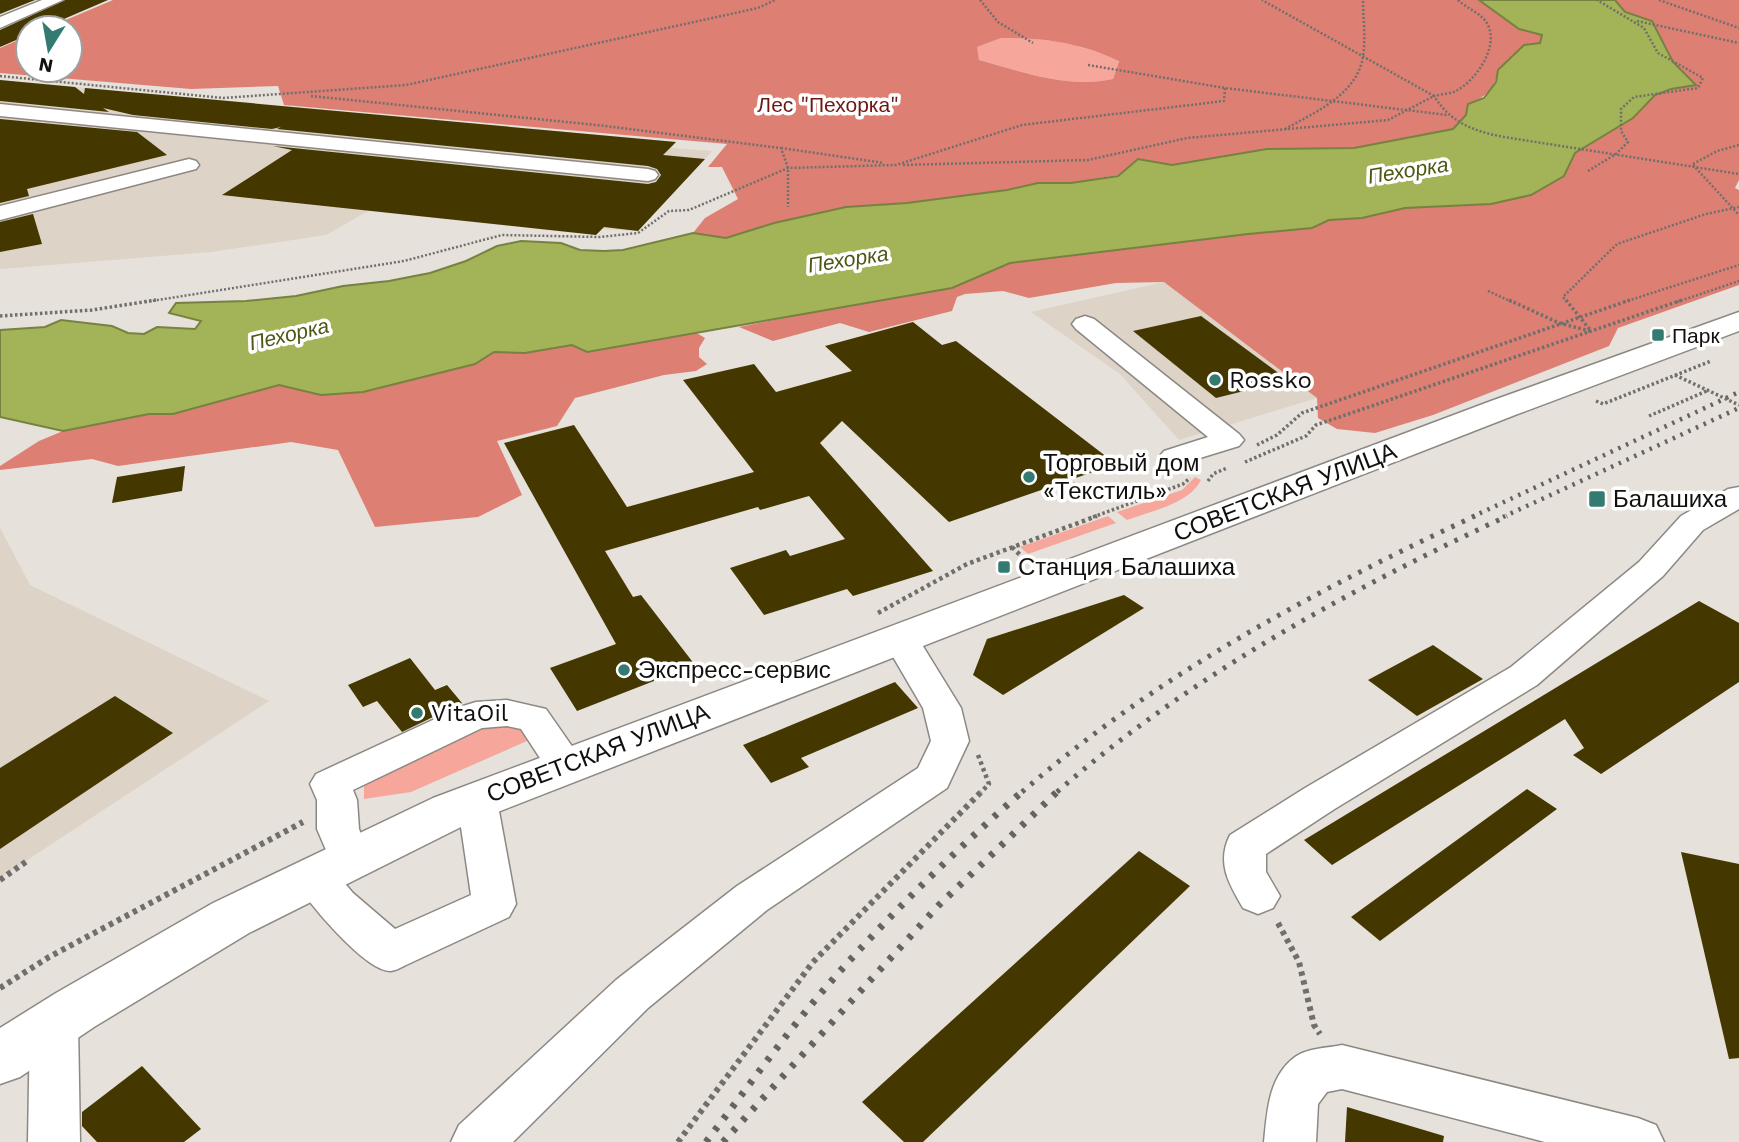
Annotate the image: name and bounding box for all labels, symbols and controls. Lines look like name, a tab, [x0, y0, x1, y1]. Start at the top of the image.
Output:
north arrow	[14, 14, 84, 84]
text: N	[37, 53, 55, 78]
park label: Лес "Пехорка"	[757, 92, 899, 117]
water label: Пехорка	[1366, 151, 1450, 189]
water label: Пехорка	[806, 240, 890, 278]
water label: Пехорка	[247, 313, 331, 355]
place label: Парк	[1672, 323, 1720, 348]
marker: Парк	[1650, 327, 1666, 343]
place label: Rossko	[1229, 366, 1312, 394]
marker: Rossko	[1207, 372, 1223, 388]
street label: СОВЕТСКАЯ УЛИЦА	[1170, 437, 1400, 547]
place label: Торговый дом «Текстиль»	[1043, 449, 1200, 505]
marker: Торговый дом «Текстиль»	[1021, 469, 1037, 485]
place label: Балашиха	[1613, 485, 1728, 513]
marker: Балашиха	[1587, 489, 1607, 509]
place label: Станция Балашиха	[1018, 553, 1236, 581]
marker: Станция Балашиха	[996, 559, 1012, 575]
place label: Экспресс-сервис	[638, 656, 831, 684]
marker: Экспресс-сервис	[616, 662, 632, 678]
street label: СОВЕТСКАЯ УЛИЦА	[483, 698, 713, 808]
place label: VitaOil	[431, 699, 509, 727]
marker: VitaOil	[409, 705, 425, 721]

